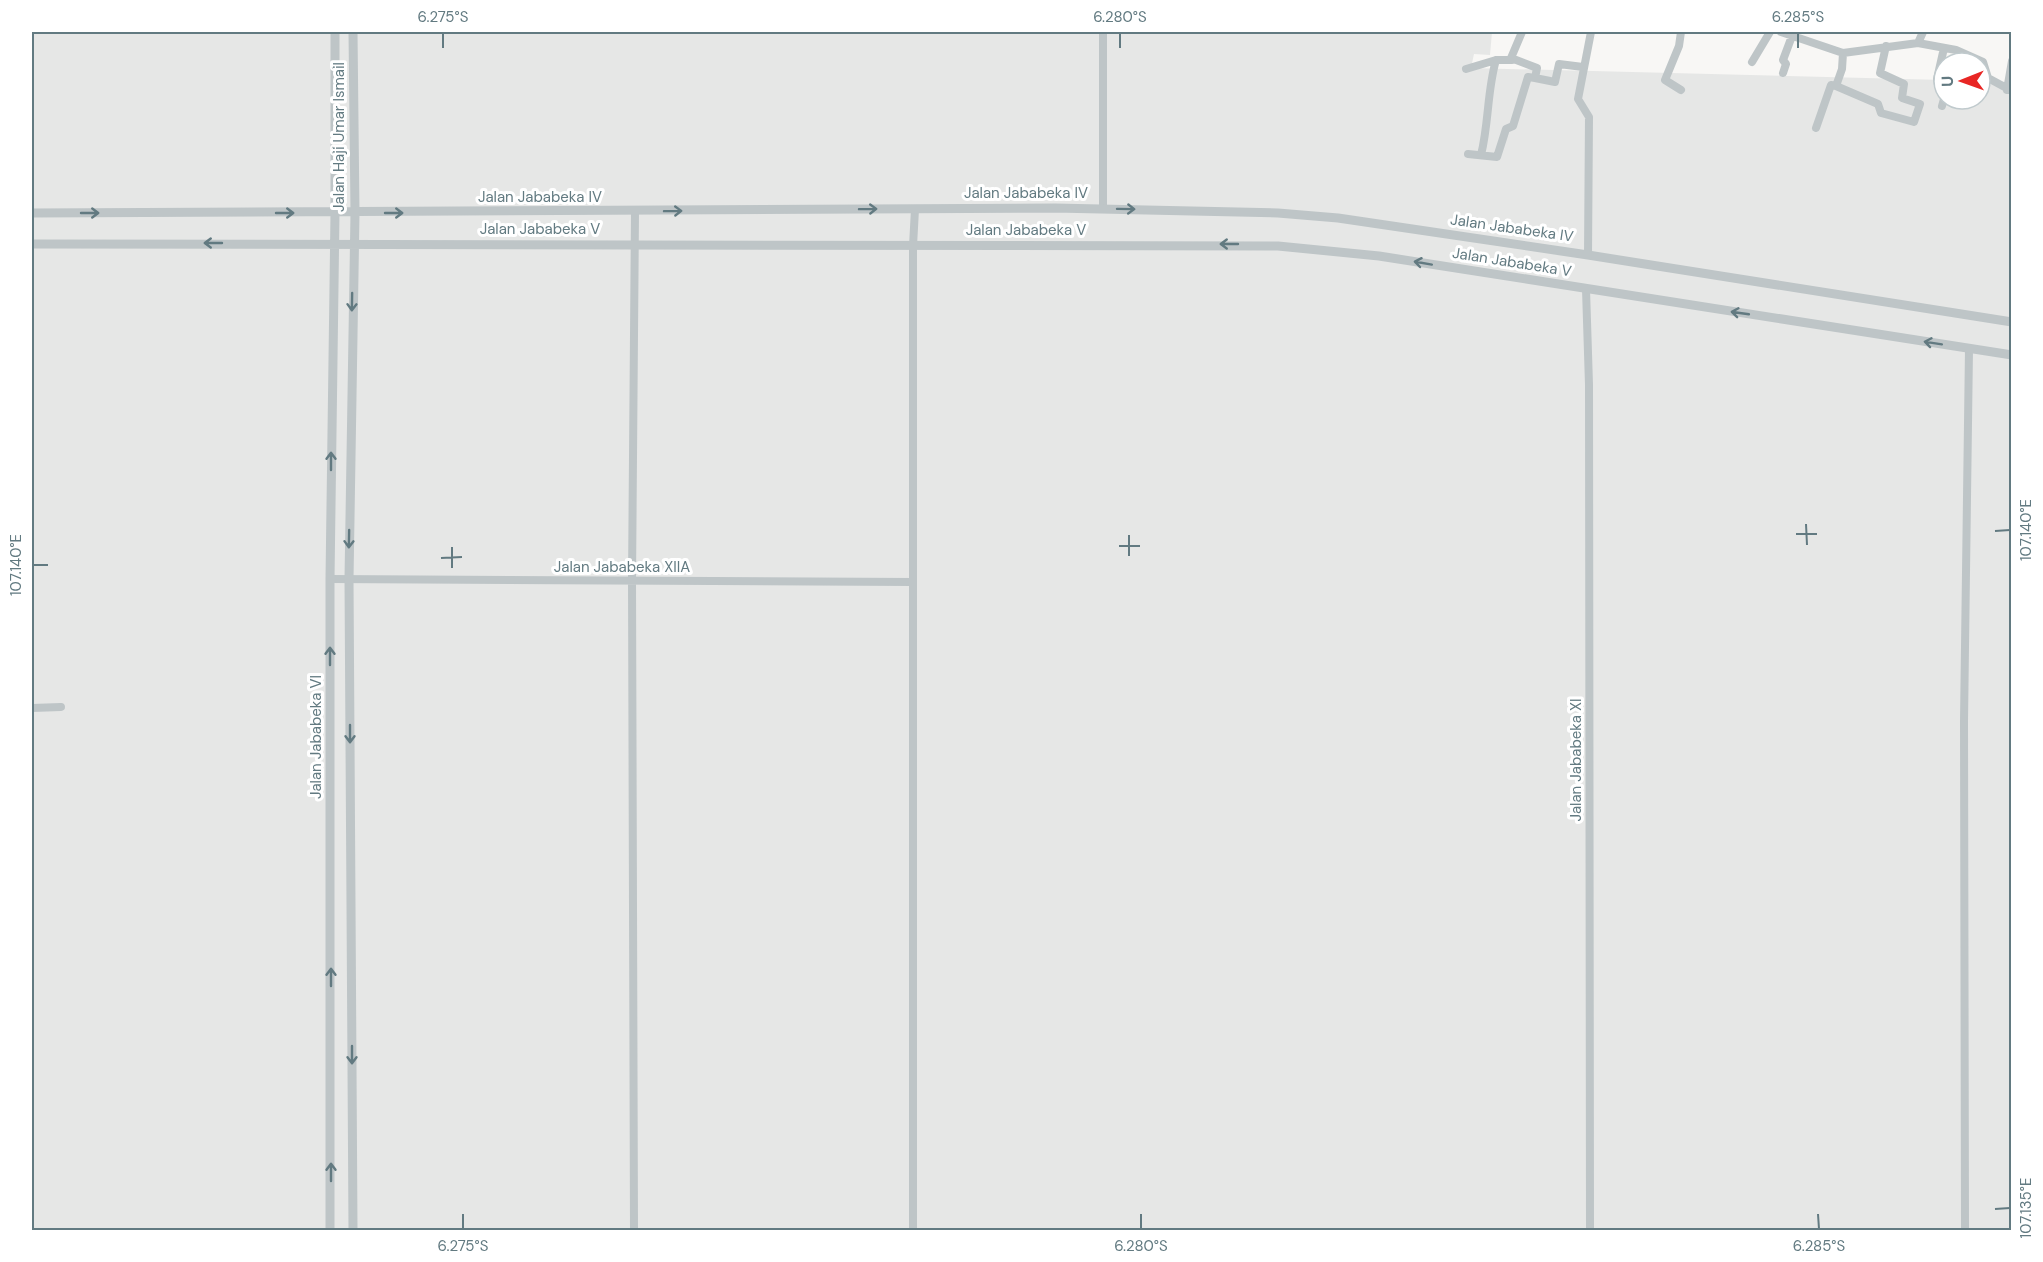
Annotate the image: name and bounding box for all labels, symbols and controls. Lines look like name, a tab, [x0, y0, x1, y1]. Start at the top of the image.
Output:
text: 6.275°S	[418, 7, 469, 27]
text: 6.280°S	[1093, 7, 1147, 27]
text: 6.285°S	[1772, 7, 1824, 27]
north arrow	[1932, 51, 1992, 111]
street label: Jalan Haji Umar Ismail	[329, 62, 349, 212]
text: U	[1937, 76, 1958, 87]
street label: Jalan Jababeka IV	[964, 183, 1088, 203]
street label: Jalan Jababeka IV	[478, 187, 602, 207]
one-way arrow	[857, 203, 877, 215]
one-way arrow	[1115, 203, 1135, 215]
one-way arrow	[662, 205, 682, 217]
one-way arrow	[79, 207, 99, 219]
one-way arrow	[274, 207, 294, 219]
one-way arrow	[383, 207, 403, 219]
street label: Jalan Jababeka IV	[1449, 209, 1575, 247]
street label: Jalan Jababeka V	[480, 219, 600, 239]
street label: Jalan Jababeka V	[966, 220, 1086, 240]
one-way arrow	[203, 237, 223, 249]
one-way arrow	[1220, 238, 1240, 250]
street label: Jalan Jababeka V	[1451, 243, 1573, 281]
one-way arrow	[1414, 258, 1434, 269]
one-way arrow	[346, 291, 358, 311]
one-way arrow	[1731, 307, 1751, 318]
one-way arrow	[1924, 337, 1943, 348]
one-way arrow	[325, 452, 337, 472]
text: 107.140°E	[2016, 499, 2036, 561]
one-way arrow	[343, 528, 355, 548]
text: 107.140°E	[6, 534, 26, 596]
street label: Jalan Jababeka XIIA	[554, 557, 690, 577]
one-way arrow	[324, 647, 336, 667]
street label: Jalan Jababeka VI	[306, 675, 326, 799]
street label: Jalan Jababeka XI	[1566, 698, 1586, 822]
one-way arrow	[344, 723, 356, 743]
one-way arrow	[325, 968, 337, 988]
one-way arrow	[346, 1044, 358, 1064]
one-way arrow	[325, 1163, 337, 1183]
text: 107.135°E	[2016, 1178, 2036, 1238]
text: 6.275°S	[438, 1236, 489, 1256]
text: 6.280°S	[1114, 1236, 1168, 1256]
text: 6.285°S	[1793, 1236, 1845, 1256]

